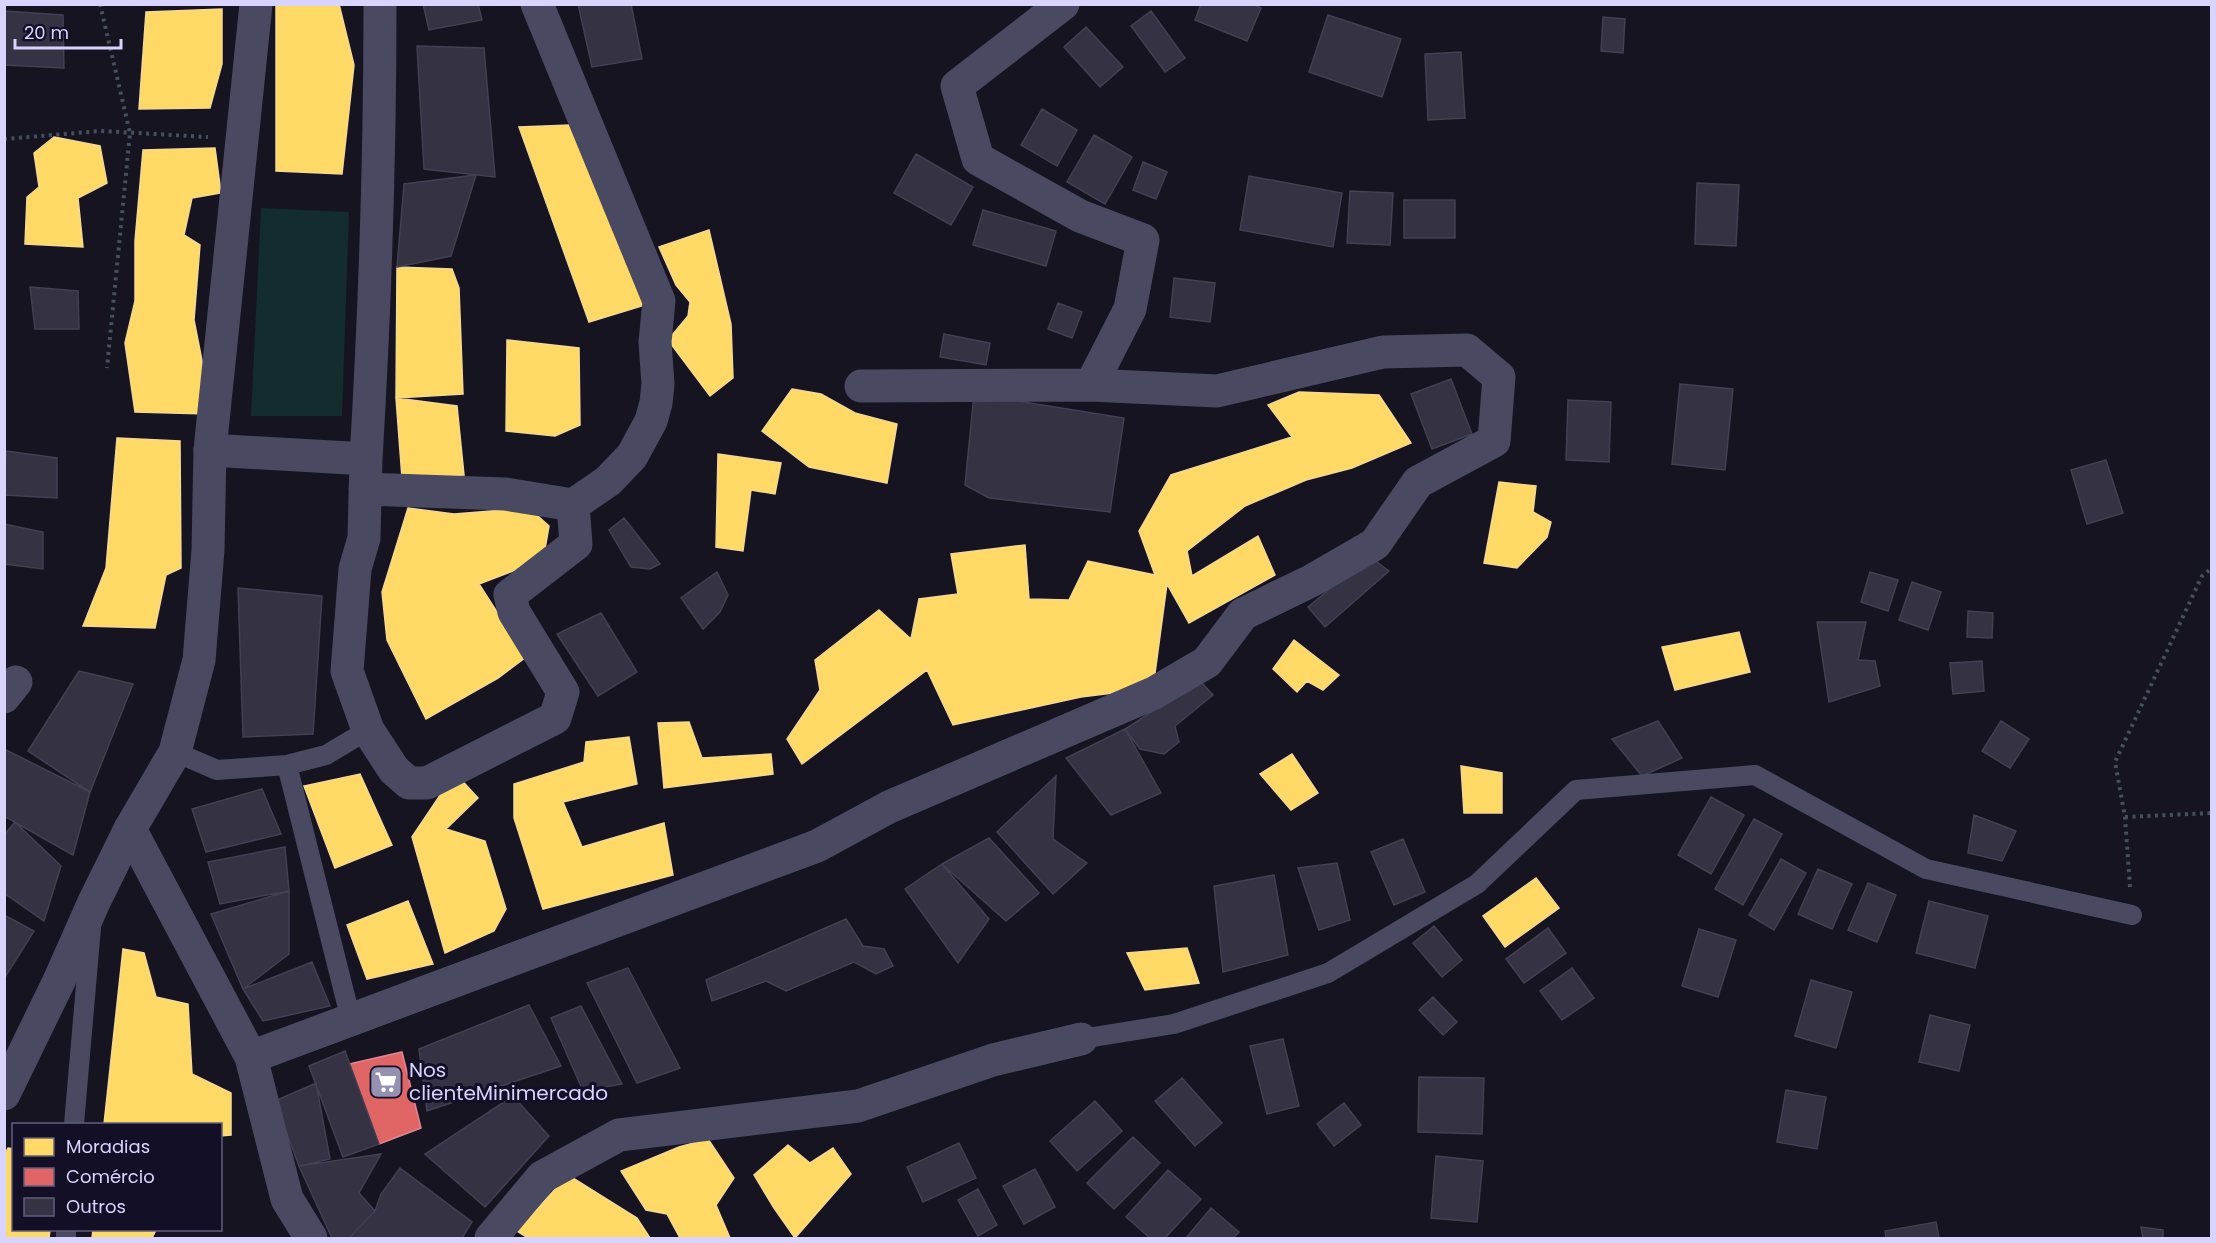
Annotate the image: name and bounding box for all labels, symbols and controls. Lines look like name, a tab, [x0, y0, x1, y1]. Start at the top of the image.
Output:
scale bar	[15, 12, 122, 50]
text: 20 m	[24, 20, 69, 45]
place label: Nos clienteMinimercado	[409, 1056, 608, 1107]
supermarket icon: Nos clienteMinimercado	[368, 1064, 404, 1100]
legend	[12, 1123, 222, 1231]
text: Moradias	[66, 1134, 150, 1159]
text: Comércio	[66, 1164, 155, 1189]
text: Outros	[66, 1194, 126, 1219]

